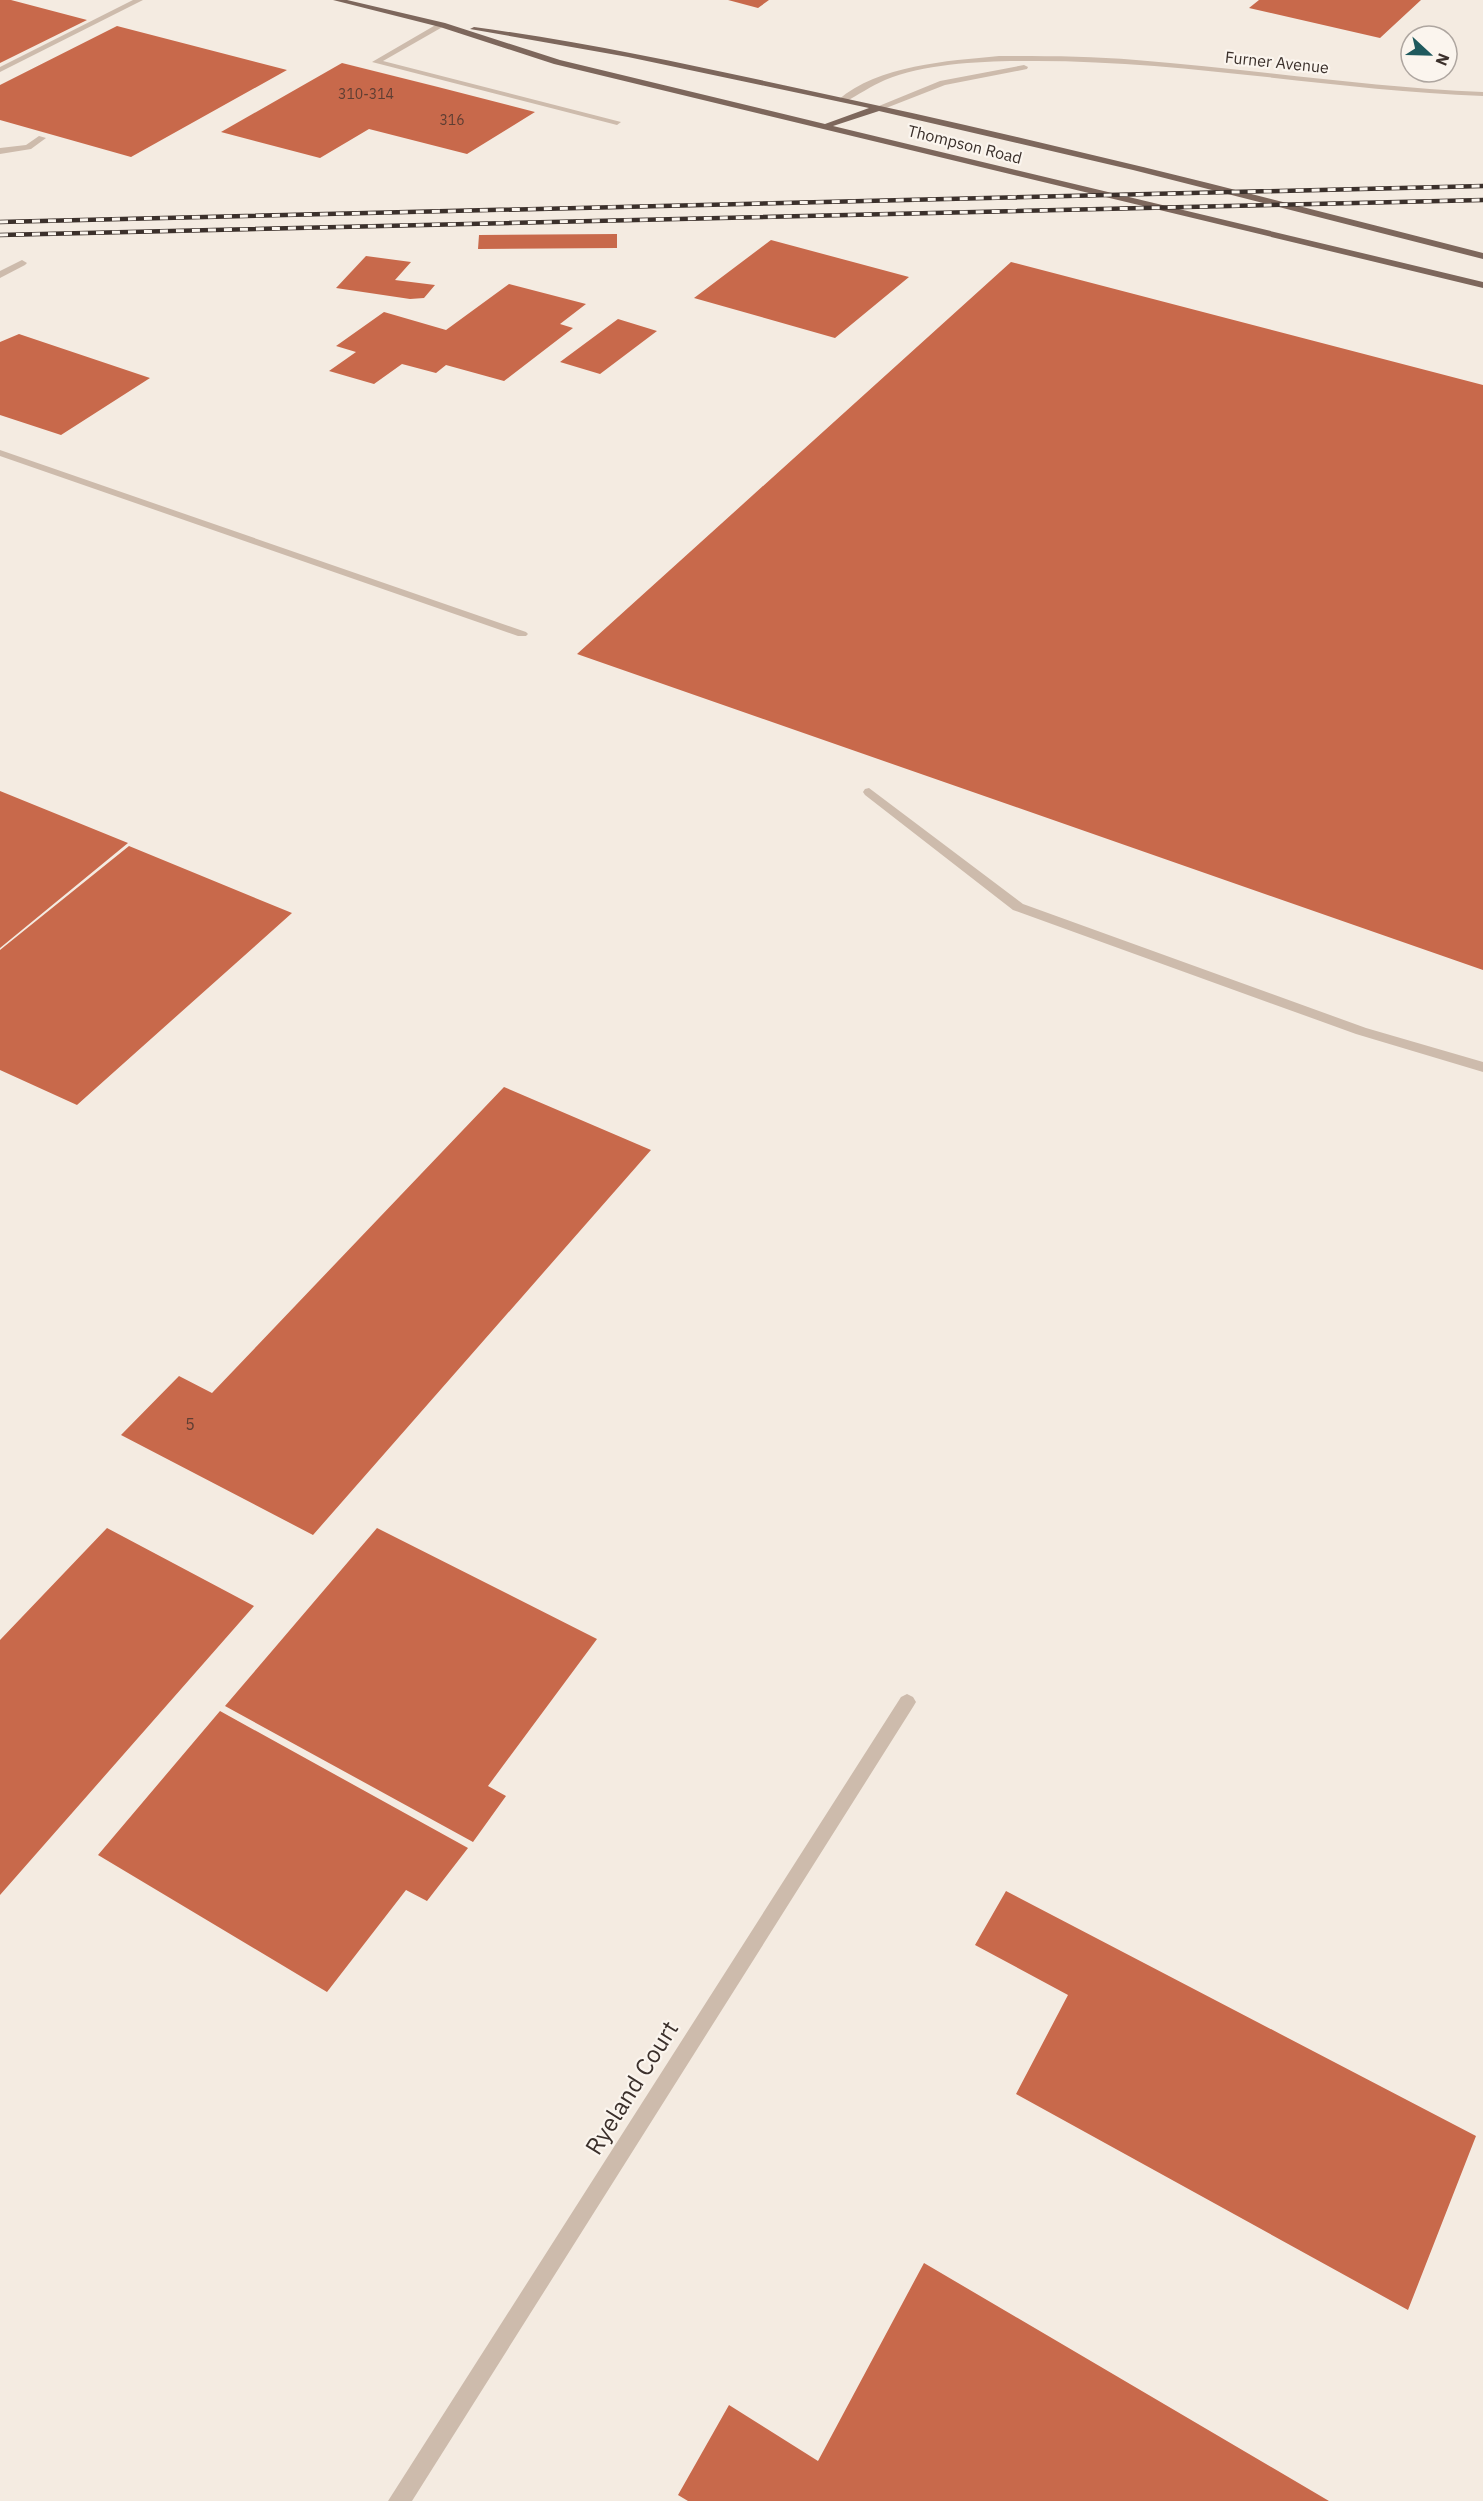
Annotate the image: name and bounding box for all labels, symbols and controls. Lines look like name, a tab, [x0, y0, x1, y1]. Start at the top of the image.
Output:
north arrow	[1399, 24, 1459, 84]
street label: Furner Avenue	[1224, 47, 1330, 77]
text: N	[1431, 50, 1454, 69]
house number: 310-314	[338, 85, 394, 103]
house number: 316	[439, 111, 465, 129]
street label: Thompson Road	[906, 120, 1024, 168]
house number: 5	[185, 1414, 195, 1434]
street label: Ryeland Court	[577, 2014, 685, 2160]

